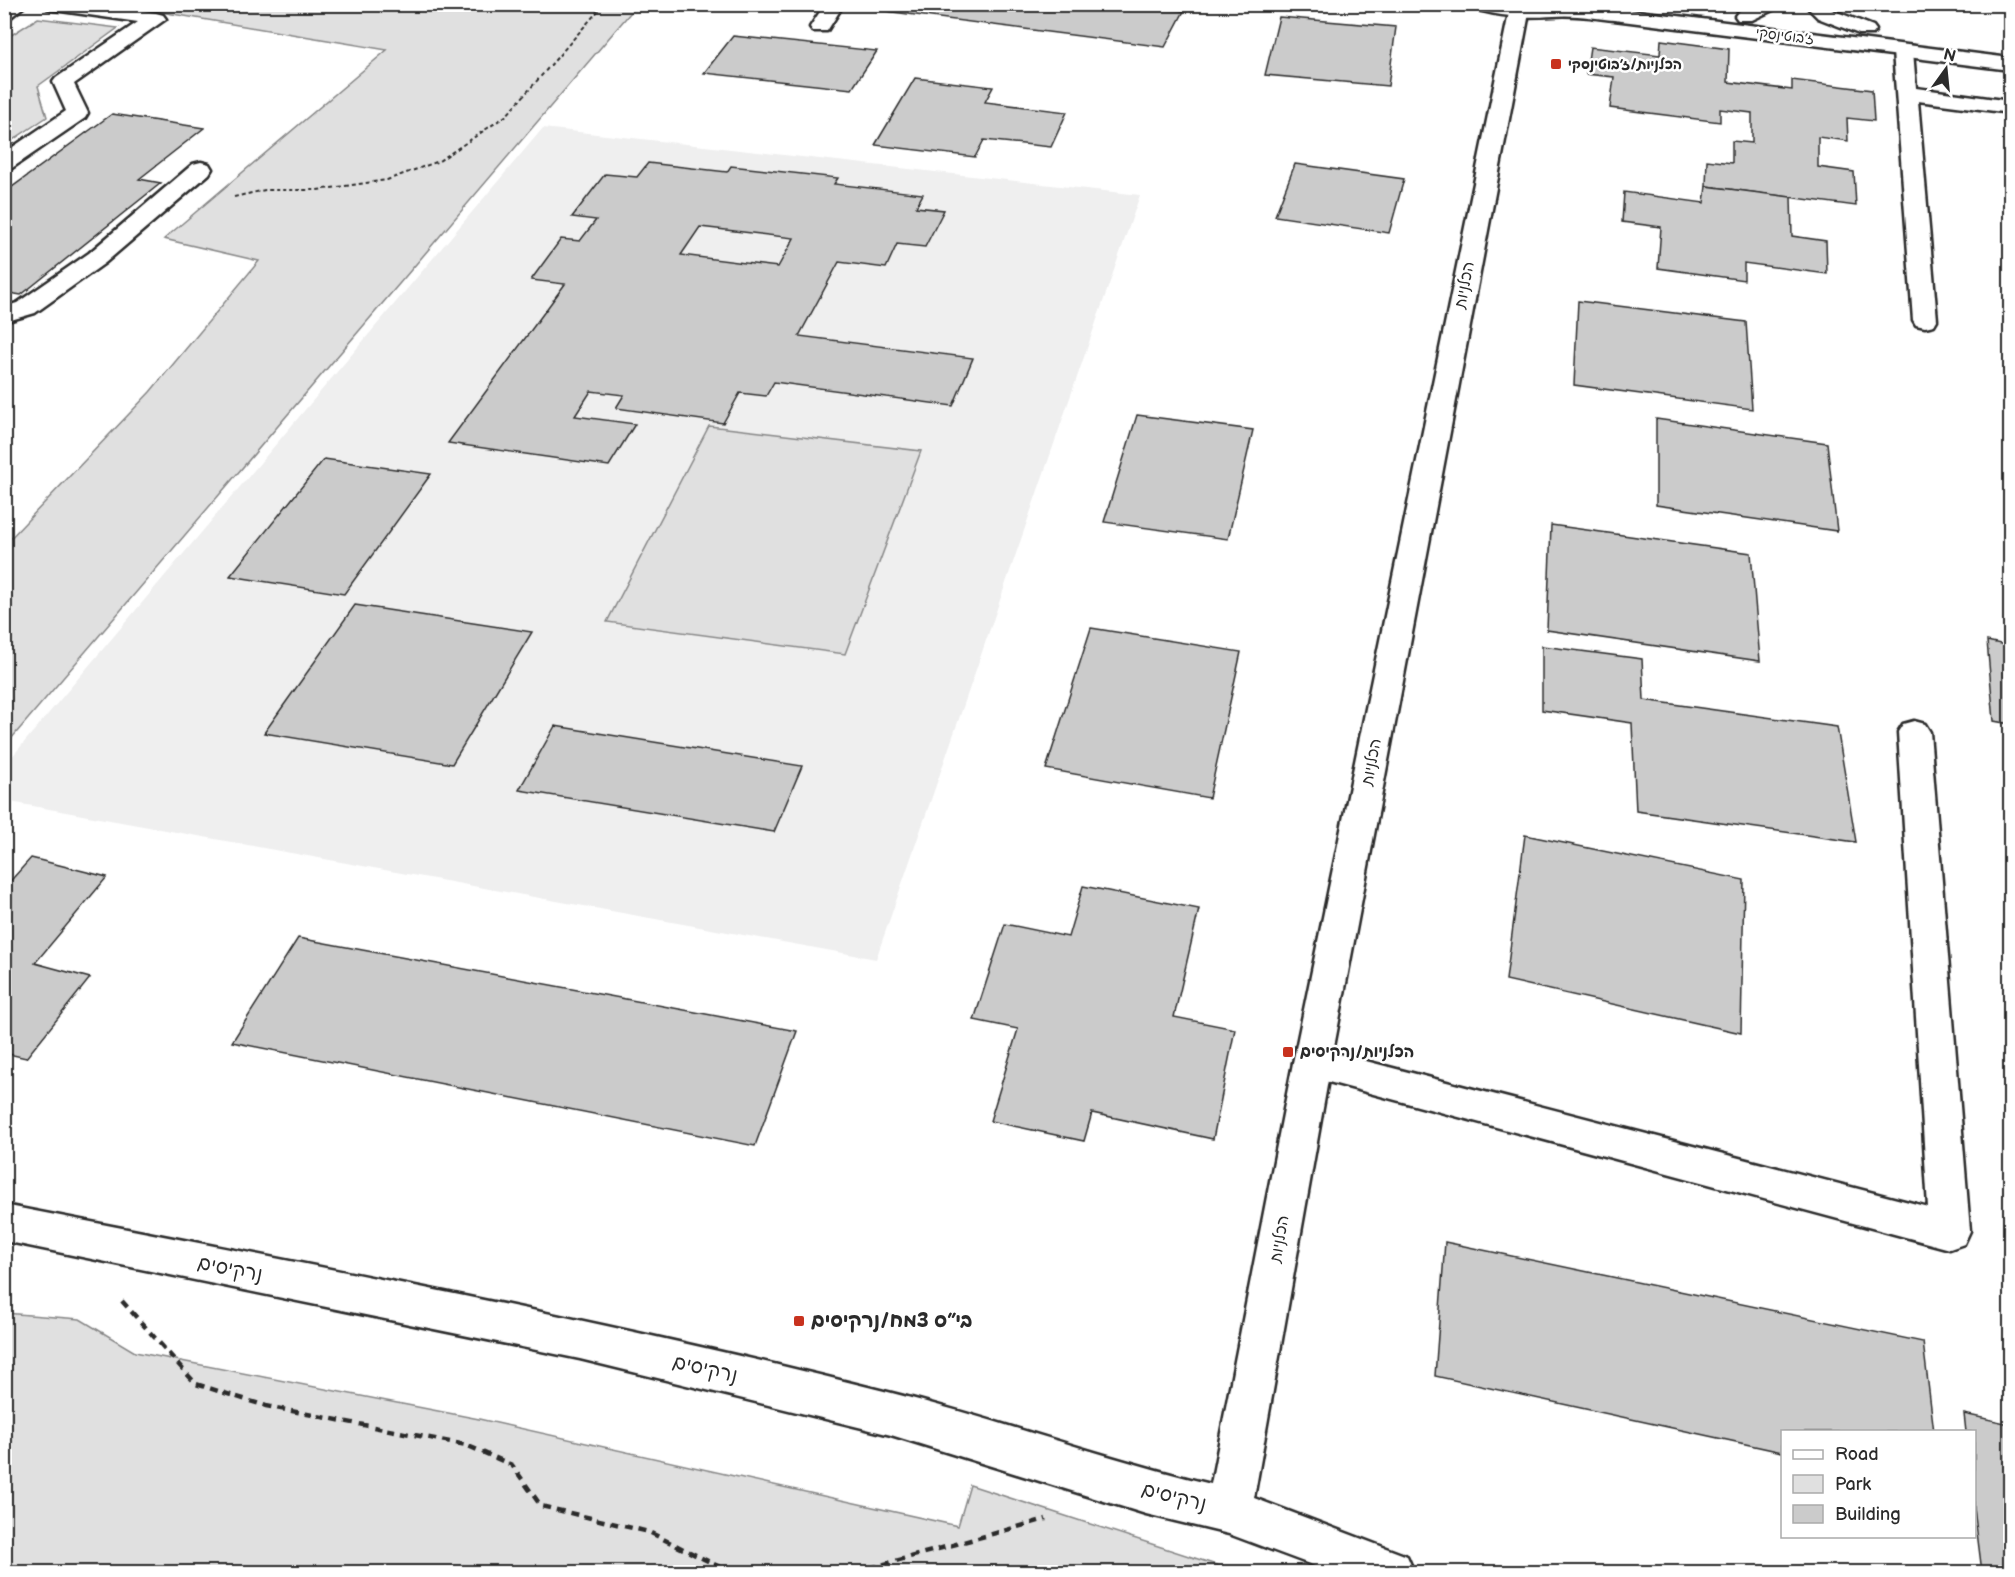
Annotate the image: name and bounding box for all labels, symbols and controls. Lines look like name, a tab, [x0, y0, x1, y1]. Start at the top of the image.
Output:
street label: ז׳בוטינסקי	[1755, 24, 1815, 48]
north arrow	[1916, 39, 1976, 99]
text: N	[1941, 45, 1958, 67]
place label: הכלניות/ז׳בוטינסקי	[1568, 56, 1682, 73]
marker: הכלניות/ז׳בוטינסקי	[1549, 57, 1563, 71]
street label: הכלניות	[1451, 260, 1479, 311]
street label: הכלניות	[1358, 737, 1386, 788]
place label: הכלניות/נרקיסים	[1300, 1043, 1414, 1062]
marker: הכלניות/נרקיסים	[1281, 1045, 1295, 1059]
street label: הכלניות	[1266, 1214, 1294, 1265]
street label: נרקיסים	[195, 1251, 265, 1287]
place label: בי״ס צמח/נרקיסים	[811, 1309, 972, 1333]
marker: בי״ס צמח/נרקיסים	[792, 1314, 806, 1328]
street label: נרקיסים	[670, 1350, 740, 1388]
legend	[1781, 1430, 1976, 1538]
text: Road	[1835, 1444, 1879, 1465]
text: Park	[1835, 1474, 1871, 1495]
street label: נרקיסים	[1139, 1477, 1209, 1517]
text: Building	[1835, 1504, 1901, 1525]

